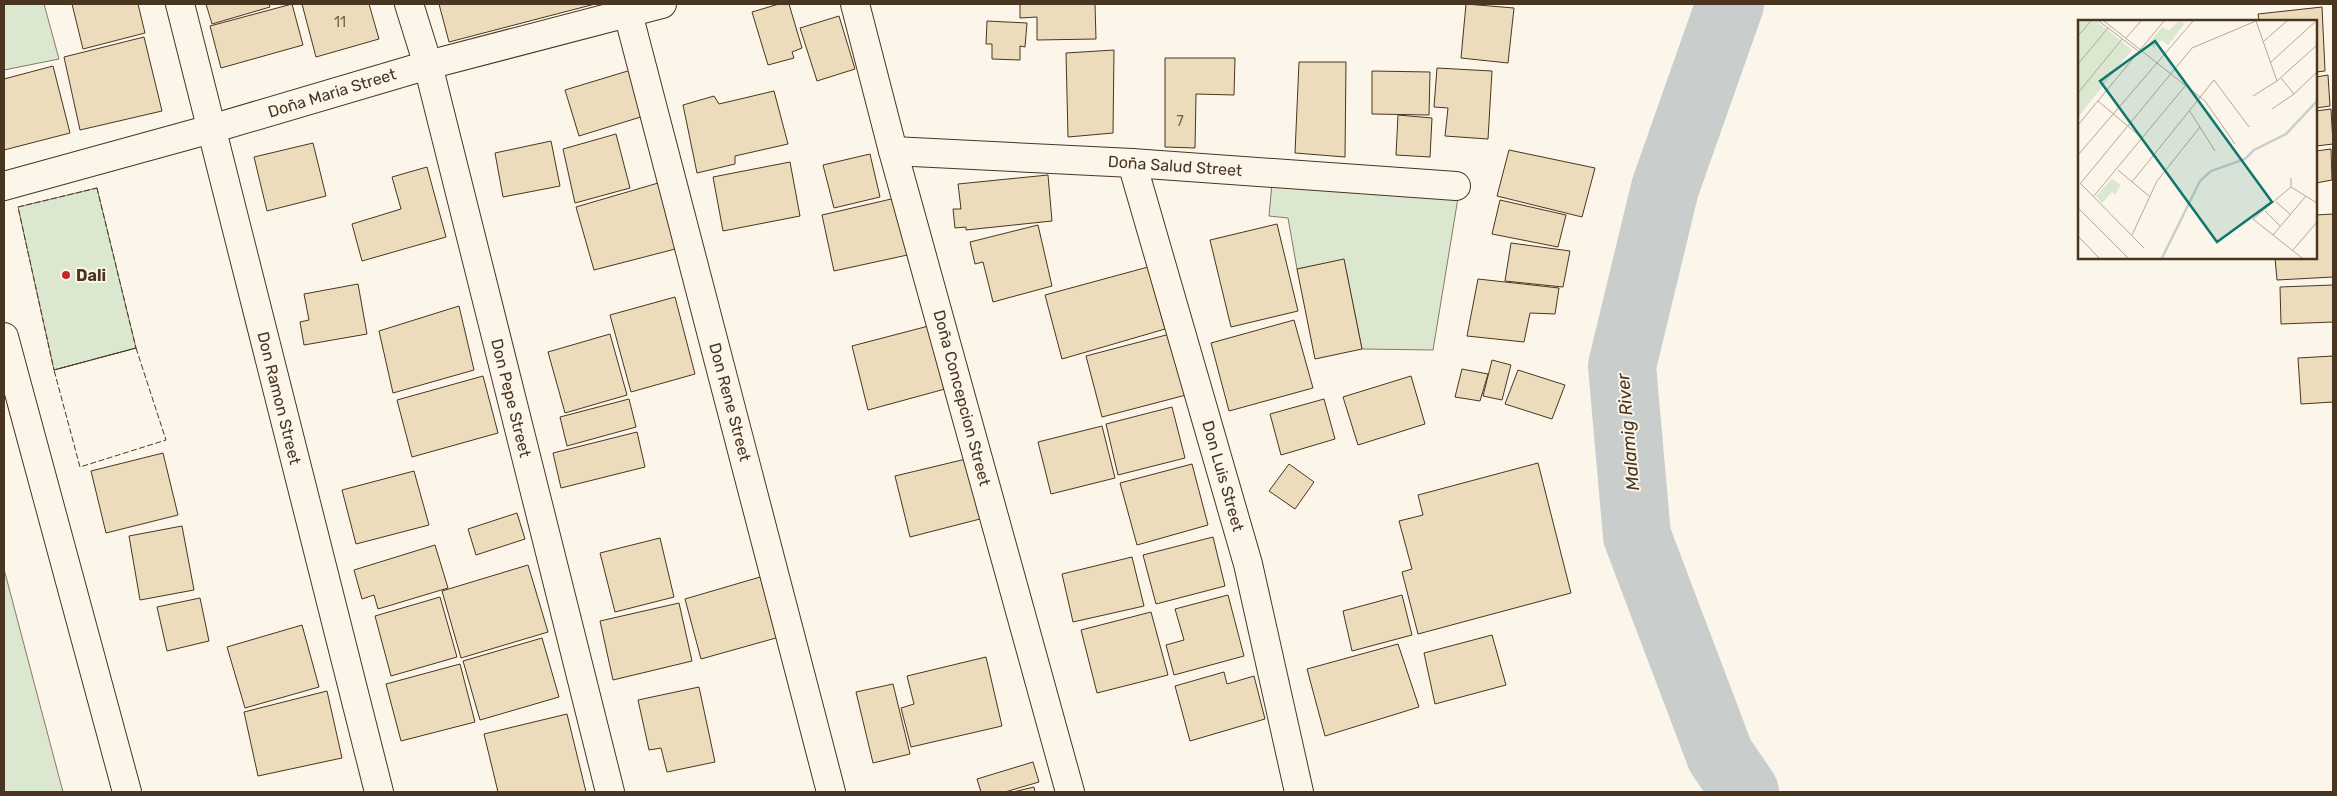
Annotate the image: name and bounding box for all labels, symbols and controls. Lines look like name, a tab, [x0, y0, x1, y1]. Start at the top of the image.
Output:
house number: 11	[334, 14, 346, 31]
inset map	[2078, 20, 2317, 259]
street label: Doña Maria Street	[266, 64, 398, 122]
house number: 7	[1176, 113, 1184, 130]
street label: Doña Salud Street	[1107, 152, 1243, 180]
place label: Dali	[76, 266, 106, 285]
marker: Dali	[60, 269, 72, 281]
street label: Doña Concepcion Street	[929, 308, 995, 488]
street label: Don Ramon Street	[253, 330, 305, 466]
street label: Don Pepe Street	[487, 337, 535, 459]
street label: Don Rene Street	[705, 341, 755, 463]
water label: Malamig River	[1612, 371, 1644, 492]
street label: Don Luis Street	[1198, 418, 1248, 534]

